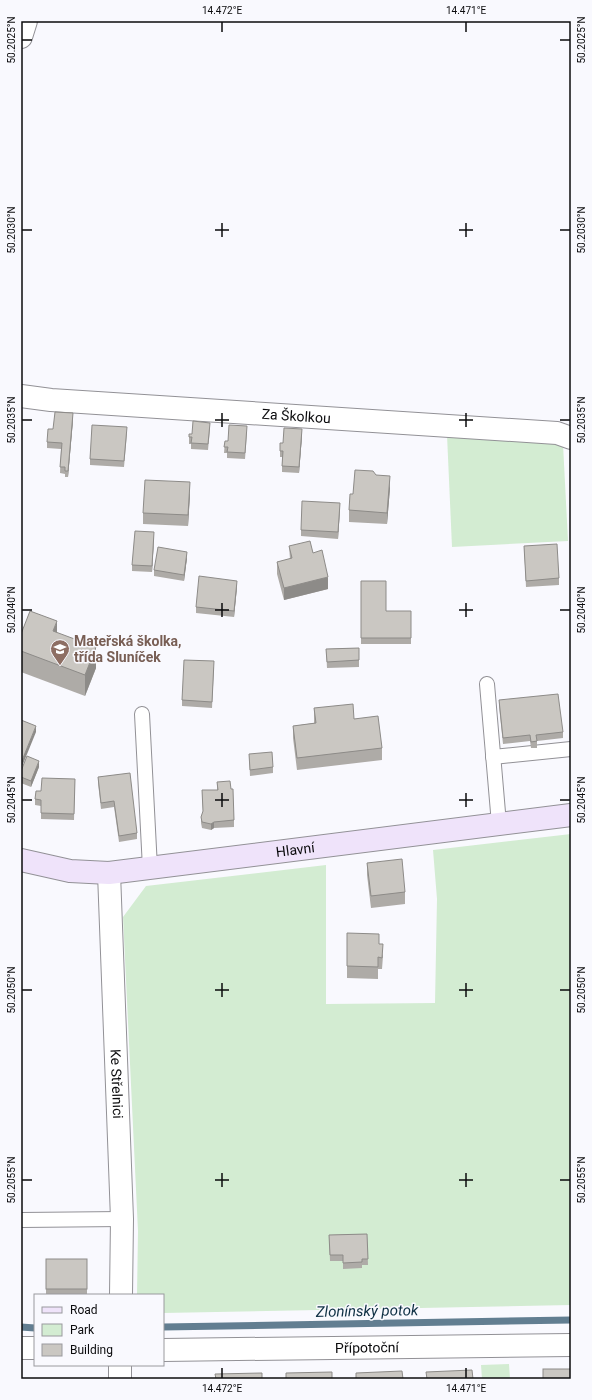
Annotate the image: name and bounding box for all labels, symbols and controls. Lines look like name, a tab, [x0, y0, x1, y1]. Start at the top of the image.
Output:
text: 14.472°E	[202, 5, 242, 16]
text: 14.471°E	[446, 5, 486, 16]
text: 50.2025°N	[6, 16, 17, 64]
text: 50.2025°N	[576, 16, 587, 64]
text: 50.2030°N	[6, 206, 17, 254]
text: 50.2030°N	[576, 206, 587, 254]
text: 50.2035°N	[6, 396, 17, 444]
text: 50.2035°N	[576, 396, 587, 444]
street label: Za Školkou	[261, 406, 331, 426]
text: 50.2040°N	[6, 586, 17, 634]
text: 50.2040°N	[576, 586, 587, 634]
place label: Mateřská školka, třída Sluníček	[74, 633, 182, 665]
school or university icon: Mateřská školka, třída Sluníček	[49, 638, 71, 666]
text: 50.2045°N	[6, 776, 17, 824]
text: 50.2045°N	[576, 776, 587, 824]
street label: Hlavní	[275, 839, 316, 860]
text: 50.2050°N	[6, 966, 17, 1014]
text: 50.2050°N	[576, 966, 587, 1014]
street label: Ke Střelnici	[108, 1049, 126, 1119]
text: 50.2055°N	[6, 1156, 17, 1204]
text: 50.2055°N	[576, 1156, 587, 1204]
legend	[34, 1294, 164, 1366]
water label: Zlonínský potok	[315, 1301, 419, 1321]
text: Road	[70, 1303, 98, 1317]
text: Park	[70, 1323, 95, 1337]
street label: Přípotoční	[335, 1339, 400, 1356]
text: Building	[70, 1343, 113, 1357]
text: 14.472°E	[202, 1383, 242, 1394]
text: 14.471°E	[446, 1383, 486, 1394]

